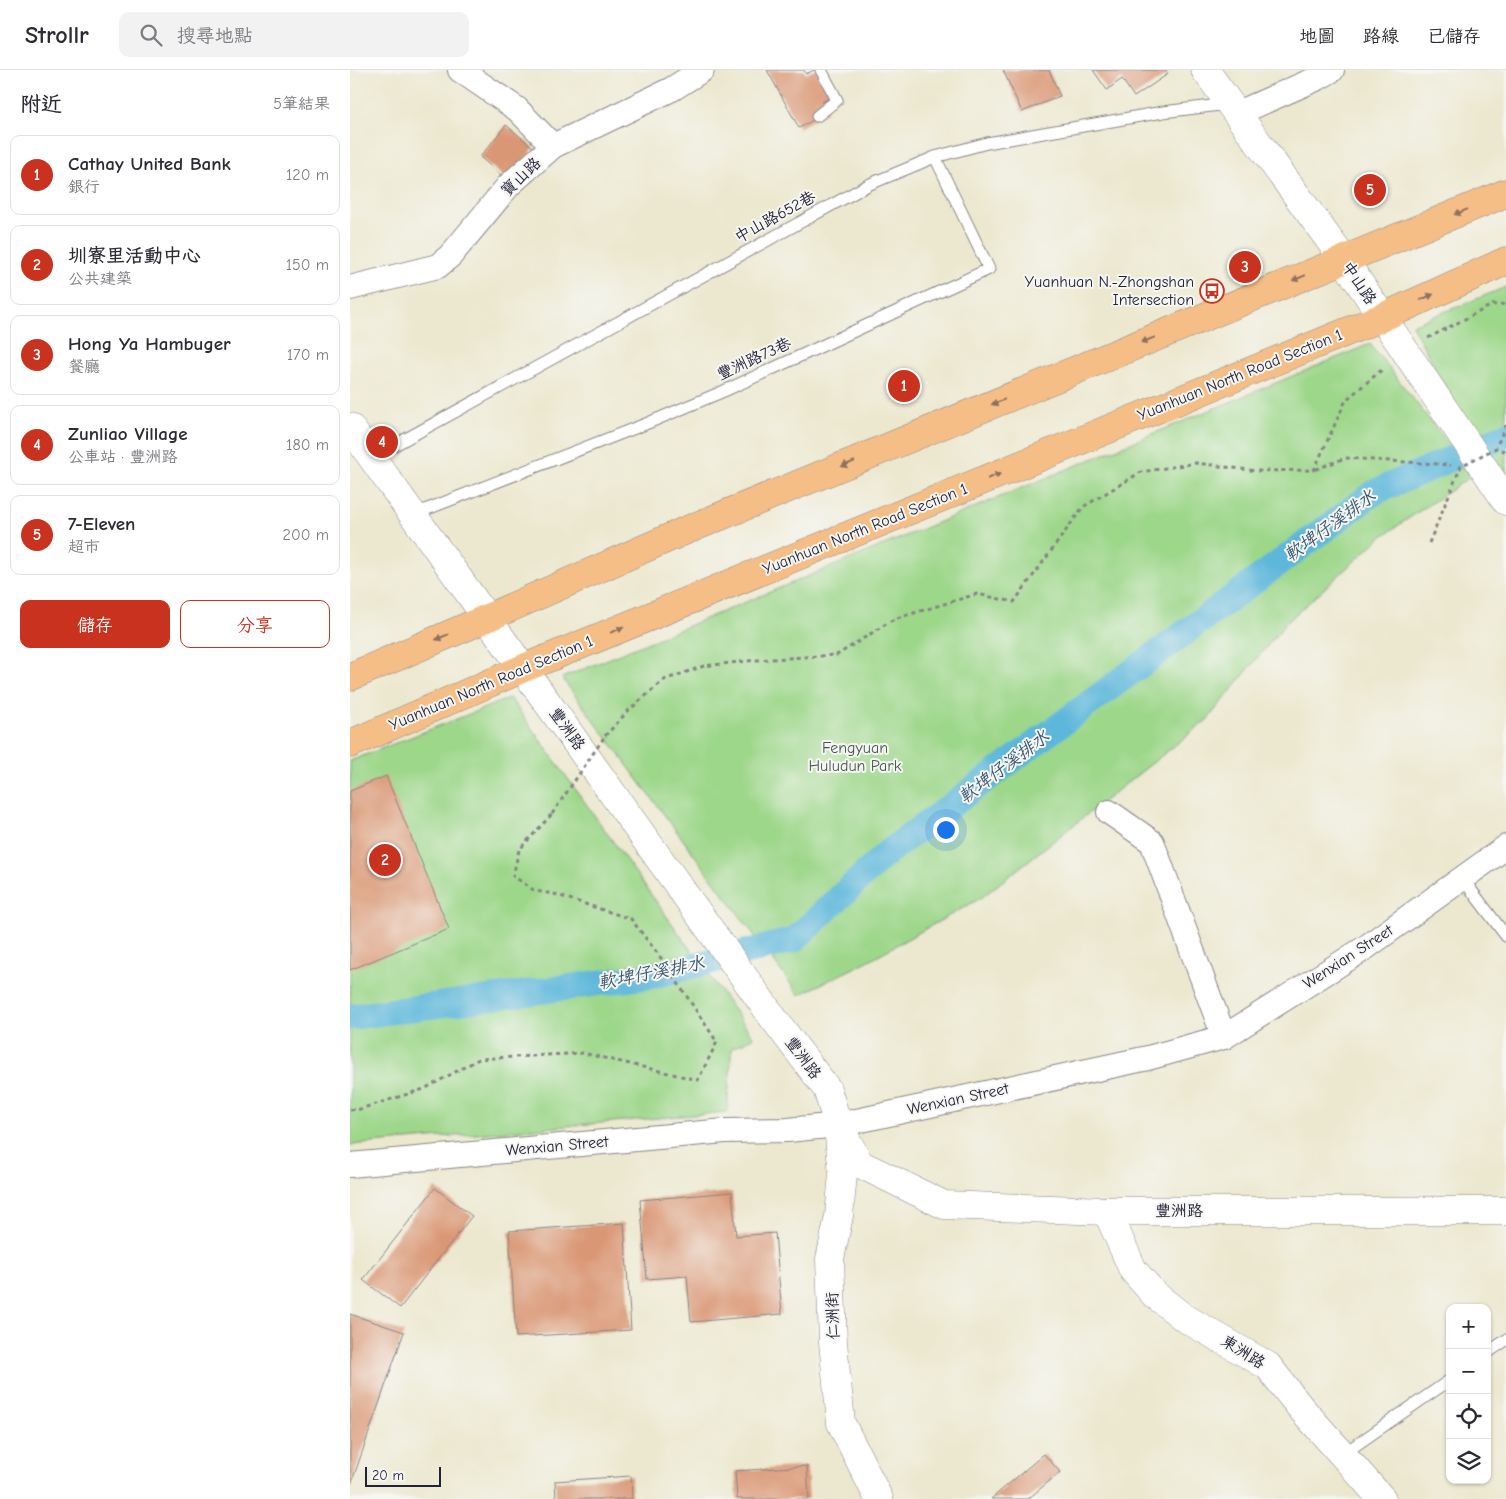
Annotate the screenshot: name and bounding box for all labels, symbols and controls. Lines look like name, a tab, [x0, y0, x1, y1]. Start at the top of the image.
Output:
search box	[119, 12, 469, 57]
text: Strollr	[25, 21, 89, 49]
icon: search	[137, 21, 165, 49]
text: 搜尋地點	[177, 25, 253, 47]
text: 地圖	[1299, 26, 1335, 47]
text: 路線	[1363, 26, 1399, 47]
text: 已儲存	[1427, 26, 1481, 47]
text: 附近	[20, 92, 62, 116]
text: 5筆結果	[273, 95, 330, 113]
text: Cathay United Bank	[68, 153, 231, 175]
street label: 寶山路	[497, 154, 545, 200]
text: 1	[34, 166, 40, 184]
text: 120 m	[286, 166, 329, 184]
pin: 5	[1354, 171, 1386, 209]
text: 銀行	[68, 178, 100, 196]
street label: 中山路652巷	[731, 187, 819, 247]
one-way arrow	[1454, 208, 1468, 216]
text: 圳寮里活動中心	[68, 245, 201, 267]
pin: 3	[1229, 248, 1261, 286]
text: 2	[33, 256, 41, 274]
text: 150 m	[286, 256, 329, 274]
street label: 中山路	[1338, 258, 1380, 308]
text: 公共建築	[68, 270, 132, 288]
place label: Yuanhuan N.-Zhongshan Intersection	[1025, 273, 1194, 309]
one-way arrow	[1292, 275, 1306, 283]
bus stop icon: Yuanhuan N.-Zhongshan Intersection	[1199, 278, 1225, 304]
one-way arrow	[1420, 293, 1434, 301]
street label: Yuanhuan North Road Section 1	[1135, 326, 1345, 424]
text: Hong Ya Hambuger	[68, 333, 231, 355]
street label: 豐洲路73巷	[714, 334, 794, 384]
one-way arrow	[1140, 336, 1155, 344]
text: 3	[33, 346, 41, 364]
text: 170 m	[287, 346, 329, 364]
text: 餐廳	[68, 358, 100, 376]
pin: 1	[888, 367, 920, 405]
one-way arrow	[990, 398, 1005, 406]
text: Zunliao Village	[68, 423, 188, 445]
pin: 4	[366, 423, 398, 461]
text: 4	[33, 436, 41, 454]
text: 180 m	[286, 436, 329, 454]
text: 公車站 · 豐洲路	[68, 448, 178, 466]
one-way arrow	[841, 460, 855, 468]
one-way arrow	[987, 472, 1002, 479]
street label: Yuanhuan North Road Section 1	[760, 480, 970, 578]
water label: 軟埤仔溪排水	[1280, 485, 1381, 566]
text: 7-Eleven	[68, 513, 135, 535]
text: 5	[33, 526, 41, 544]
text: 200 m	[283, 526, 329, 544]
text: 超市	[68, 538, 100, 556]
button: 儲存	[20, 600, 170, 648]
button: 分享	[180, 600, 330, 648]
one-way arrow	[610, 626, 625, 634]
street label: Yuanhuan North Road Section 1	[386, 632, 596, 734]
one-way arrow	[435, 634, 449, 642]
street label: 豐洲路	[546, 704, 588, 754]
water label: 軟埤仔溪排水	[955, 726, 1054, 808]
park label: Fengyuan Huludun Park	[809, 739, 902, 775]
your location	[933, 817, 959, 843]
pin: 2	[369, 841, 401, 879]
street label: Wenxian Street	[1300, 921, 1397, 993]
water label: 軟埤仔溪排水	[596, 952, 707, 994]
street label: 豐洲路	[781, 1033, 825, 1083]
street label: Wenxian Street	[906, 1079, 1011, 1119]
street label: Wenxian Street	[505, 1132, 610, 1159]
street label: 豐洲路	[1155, 1202, 1203, 1220]
street label: 仁洲街	[823, 1292, 843, 1340]
map controls	[1446, 1304, 1491, 1484]
button: +	[1446, 1304, 1491, 1349]
street label: 東洲路	[1218, 1332, 1268, 1372]
button: −	[1446, 1349, 1491, 1394]
button: locate	[1446, 1394, 1491, 1439]
button: layers	[1446, 1439, 1491, 1484]
scale bar	[365, 1464, 441, 1487]
text: 20 m	[372, 1467, 404, 1484]

